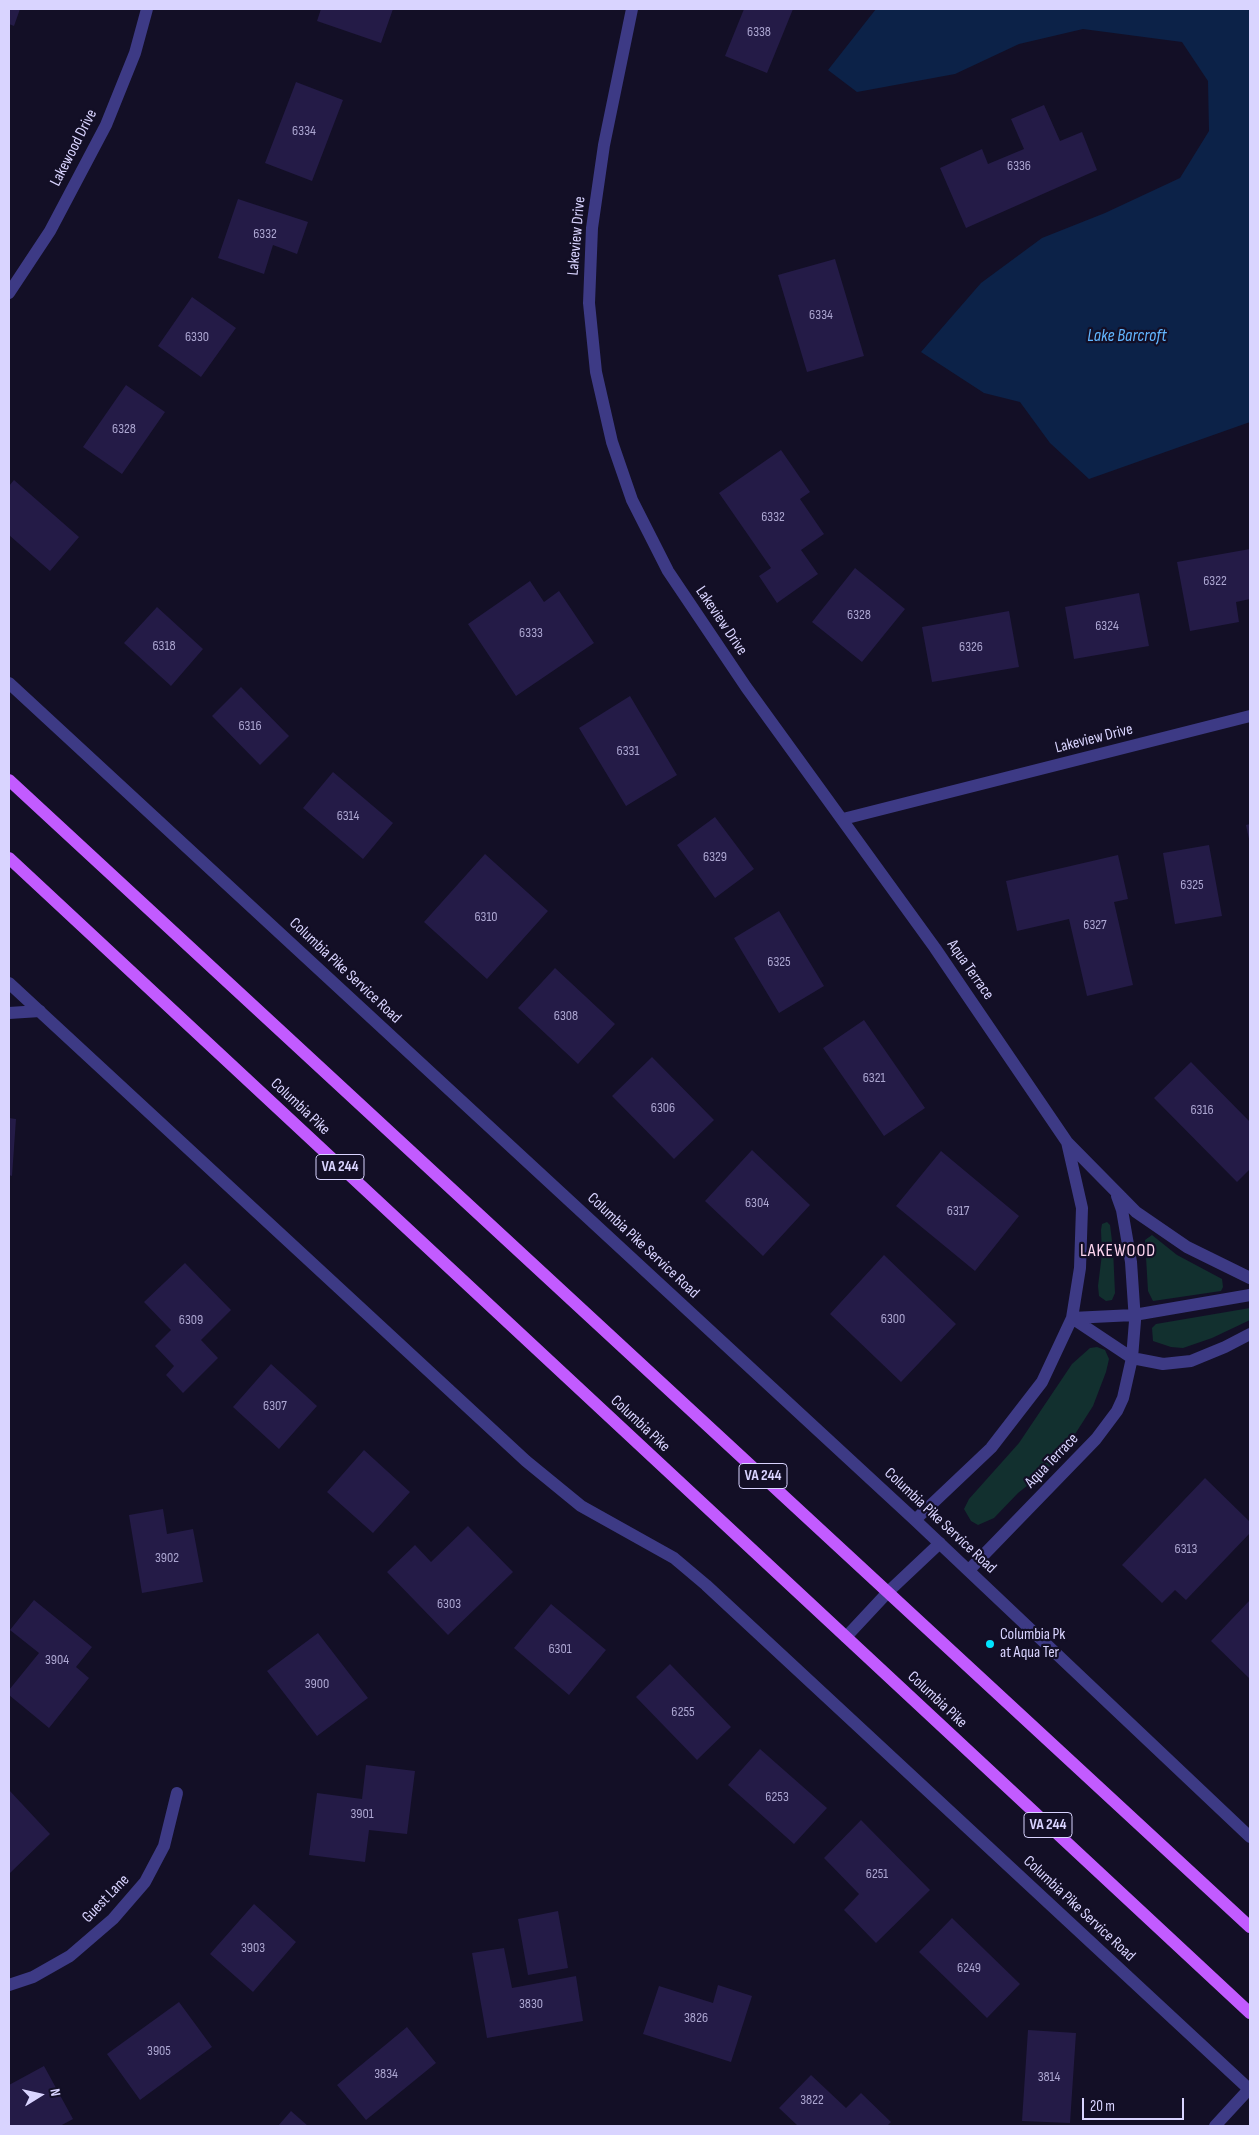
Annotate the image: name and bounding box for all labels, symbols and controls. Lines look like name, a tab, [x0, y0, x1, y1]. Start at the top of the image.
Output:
house number: 6338	[747, 24, 771, 40]
street label: Lakewood Drive	[46, 106, 102, 190]
house number: 6334	[292, 123, 316, 139]
house number: 6336	[1007, 158, 1031, 174]
street label: Lakeview Drive	[564, 196, 590, 276]
house number: 6332	[253, 226, 277, 242]
house number: 6334	[809, 307, 833, 323]
water label: Lake Barcroft	[1087, 325, 1167, 347]
house number: 6330	[185, 329, 209, 345]
house number: 6328	[112, 421, 136, 437]
house number: 6332	[761, 509, 785, 525]
house number: 6322	[1203, 573, 1227, 589]
street label: Lakeview Drive	[691, 583, 751, 659]
house number: 6328	[847, 607, 871, 623]
house number: 6324	[1095, 618, 1119, 634]
house number: 6333	[519, 625, 543, 641]
house number: 6318	[152, 638, 176, 654]
house number: 6326	[959, 639, 983, 655]
house number: 6316	[238, 718, 262, 734]
street label: Lakeview Drive	[1053, 720, 1135, 758]
house number: 6331	[617, 743, 639, 759]
house number: 6314	[337, 808, 359, 824]
house number: 6329	[703, 849, 727, 865]
house number: 6325	[1180, 877, 1204, 893]
house number: 6310	[474, 909, 498, 925]
street label: Columbia Pike Service Road	[285, 914, 405, 1028]
house number: 6327	[1083, 917, 1107, 933]
street label: Aqua Terrace	[942, 936, 998, 1004]
house number: 6325	[767, 954, 791, 970]
house number: 6308	[554, 1008, 578, 1024]
house number: 6321	[863, 1070, 885, 1086]
street label: Columbia Pike	[266, 1075, 334, 1139]
house number: 6306	[651, 1100, 675, 1116]
house number: 6316	[1190, 1102, 1214, 1118]
road number: VA 244	[316, 1154, 364, 1180]
street label: Columbia Pike Service Road	[583, 1189, 703, 1303]
house number: 6304	[745, 1195, 769, 1211]
house number: 6317	[947, 1203, 969, 1219]
district label: LAKEWOOD	[1079, 1240, 1157, 1262]
house number: 6300	[881, 1311, 905, 1327]
house number: 6309	[179, 1312, 203, 1328]
street label: Columbia Pike	[606, 1392, 674, 1456]
house number: 6307	[263, 1398, 287, 1414]
street label: Aqua Terrace	[1021, 1430, 1083, 1492]
road number: VA 244	[739, 1464, 787, 1488]
street label: Columbia Pike Service Road	[880, 1464, 1000, 1578]
house number: 6313	[1175, 1541, 1197, 1557]
house number: 3902	[155, 1550, 179, 1566]
house number: 6303	[437, 1596, 461, 1612]
place label: Columbia Pk at Aqua Ter	[1000, 1625, 1065, 1663]
marker: Columbia Pk at Aqua Ter	[984, 1638, 996, 1650]
house number: 6301	[548, 1641, 572, 1657]
house number: 3904	[45, 1652, 69, 1668]
street label: Columbia Pike	[903, 1668, 971, 1732]
house number: 3900	[305, 1676, 329, 1692]
house number: 6255	[671, 1704, 695, 1720]
house number: 6253	[765, 1789, 789, 1805]
house number: 3901	[350, 1806, 374, 1822]
road number: VA 244	[1024, 1812, 1072, 1838]
street label: Columbia Pike Service Road	[1019, 1852, 1139, 1966]
house number: 6251	[866, 1866, 888, 1882]
street label: Guest Lane	[78, 1871, 134, 1927]
house number: 3903	[241, 1940, 265, 1956]
house number: 6249	[957, 1960, 981, 1976]
house number: 3830	[519, 1996, 543, 2012]
house number: 3826	[684, 2010, 708, 2026]
house number: 3905	[147, 2043, 171, 2059]
house number: 3834	[374, 2066, 398, 2082]
house number: 3814	[1038, 2069, 1060, 2085]
north arrow	[15, 2070, 65, 2120]
text: N	[46, 2087, 64, 2097]
scale bar	[1084, 2088, 1186, 2120]
house number: 3822	[800, 2092, 824, 2108]
text: 20 m	[1090, 2097, 1115, 2116]

